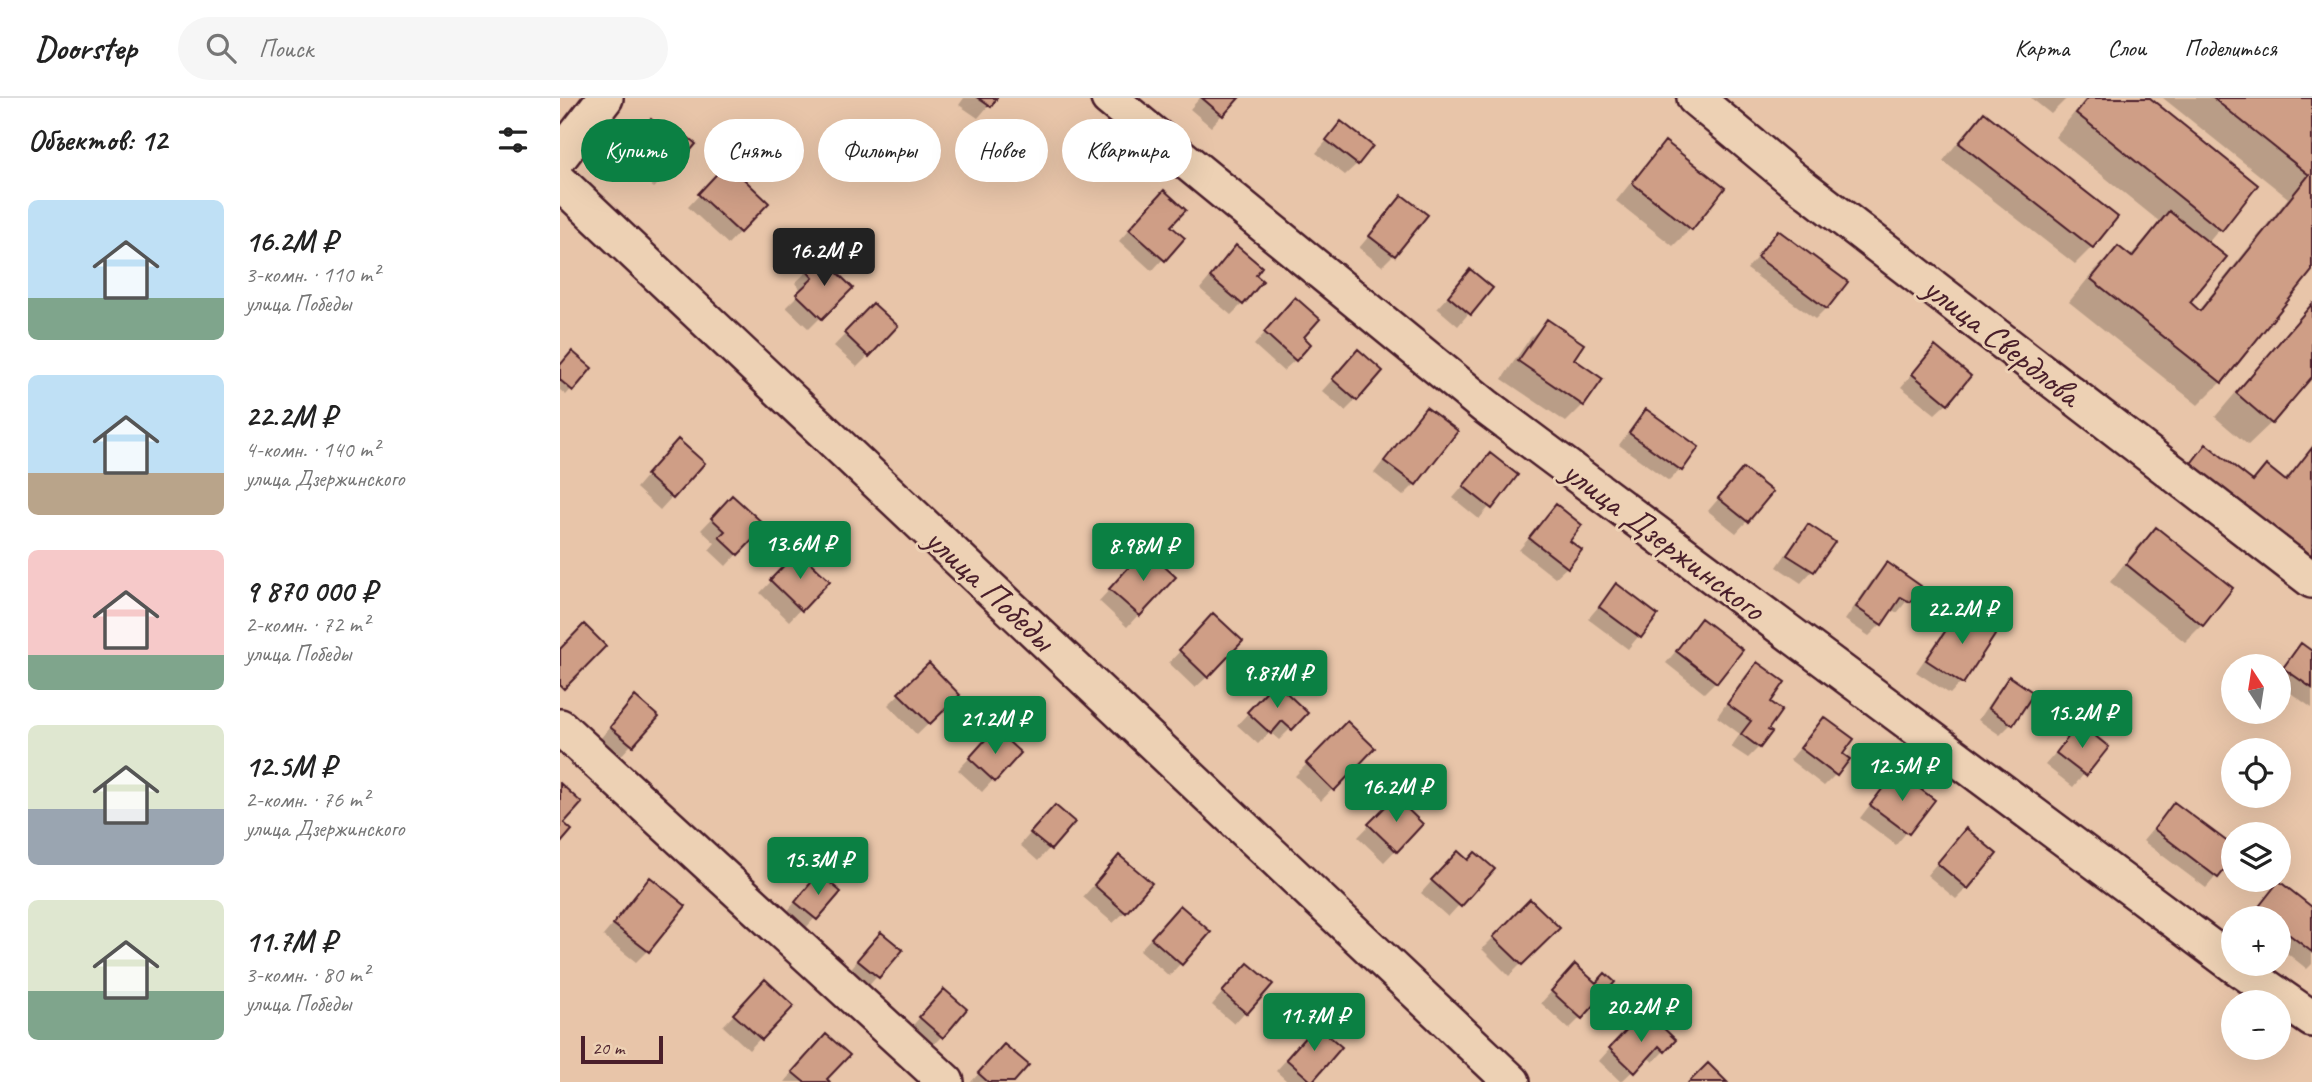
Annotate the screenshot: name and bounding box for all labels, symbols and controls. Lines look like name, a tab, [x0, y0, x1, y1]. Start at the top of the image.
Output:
search box	[178, 17, 668, 80]
text: Doorstep	[35, 27, 136, 69]
icon: search	[202, 29, 240, 67]
text: Поиск	[258, 32, 313, 65]
text: Карта	[2015, 33, 2069, 63]
text: Слои	[2107, 33, 2146, 63]
text: Поделиться	[2184, 33, 2277, 63]
chip: Купить	[581, 119, 690, 182]
chip: Снять	[704, 119, 804, 182]
chip: Фильтры	[818, 119, 941, 182]
chip: Новое	[955, 119, 1048, 182]
chip: Квартира	[1062, 119, 1192, 182]
text: Объектов: 12	[28, 121, 167, 159]
icon: filters	[494, 121, 532, 159]
text: 16.2M ₽	[245, 222, 337, 260]
icon: home	[84, 228, 168, 312]
pin: 16.2M ₽	[759, 228, 889, 288]
text: 16.2M ₽	[789, 236, 859, 265]
text: 3-комн. · 110 m²	[245, 260, 379, 289]
street label: улица Свердлова	[1913, 264, 2092, 418]
text: улица Победы	[245, 289, 351, 318]
text: 22.2M ₽	[245, 397, 336, 435]
icon: home	[84, 403, 168, 487]
text: 4-комн. · 140 m²	[245, 435, 379, 464]
street label: улица Дзержинского	[1552, 448, 1776, 632]
text: улица Дзержинского	[245, 464, 404, 493]
street label: улица Победы	[914, 516, 1066, 662]
pin: 13.6M ₽	[735, 522, 865, 581]
pin: 8.98M ₽	[1078, 524, 1208, 583]
text: 13.6M ₽	[765, 529, 835, 558]
text: 8.98M ₽	[1108, 531, 1178, 560]
text: 9 870 000 ₽	[245, 572, 376, 610]
icon: home	[84, 578, 168, 662]
pin: 22.2M ₽	[1897, 587, 2027, 646]
text: 22.2M ₽	[1927, 594, 1997, 623]
text: 2-комн. · 72 m²	[245, 610, 369, 639]
text: улица Победы	[245, 639, 351, 668]
pin: 9.87M ₽	[1212, 650, 1342, 710]
north arrow	[2221, 654, 2291, 724]
map controls	[2221, 654, 2291, 1060]
text: 9.87M ₽	[1242, 658, 1312, 687]
pin: 15.2M ₽	[2017, 690, 2147, 750]
pin: 21.2M ₽	[930, 696, 1060, 756]
text: 15.2M ₽	[2047, 698, 2117, 727]
text: 21.2M ₽	[960, 704, 1030, 733]
button: locate	[2221, 738, 2291, 808]
pin: 12.5M ₽	[1837, 744, 1967, 803]
text: 12.5M ₽	[245, 747, 336, 785]
text: 12.5M ₽	[1867, 751, 1937, 780]
icon: home	[84, 753, 168, 837]
pin: 16.2M ₽	[1331, 764, 1461, 824]
text: 16.2M ₽	[1361, 772, 1431, 801]
text: 2-комн. · 76 m²	[245, 785, 369, 814]
text: улица Дзержинского	[245, 814, 404, 843]
button: layers	[2221, 822, 2291, 892]
pin: 15.3M ₽	[753, 838, 883, 897]
text: 15.3M ₽	[783, 845, 853, 874]
button: +	[2221, 906, 2291, 976]
text: 11.7M ₽	[245, 922, 336, 960]
icon: home	[84, 928, 168, 1012]
text: 3-комн. · 80 m²	[245, 960, 369, 989]
pin: 20.2M ₽	[1576, 984, 1706, 1044]
text: улица Победы	[245, 989, 351, 1018]
button: −	[2221, 990, 2291, 1060]
text: 20.2M ₽	[1606, 992, 1676, 1021]
pin: 11.7M ₽	[1249, 993, 1379, 1053]
text: 11.7M ₽	[1279, 1001, 1349, 1030]
scale bar	[581, 1033, 663, 1065]
text: 20 m	[592, 1036, 624, 1060]

